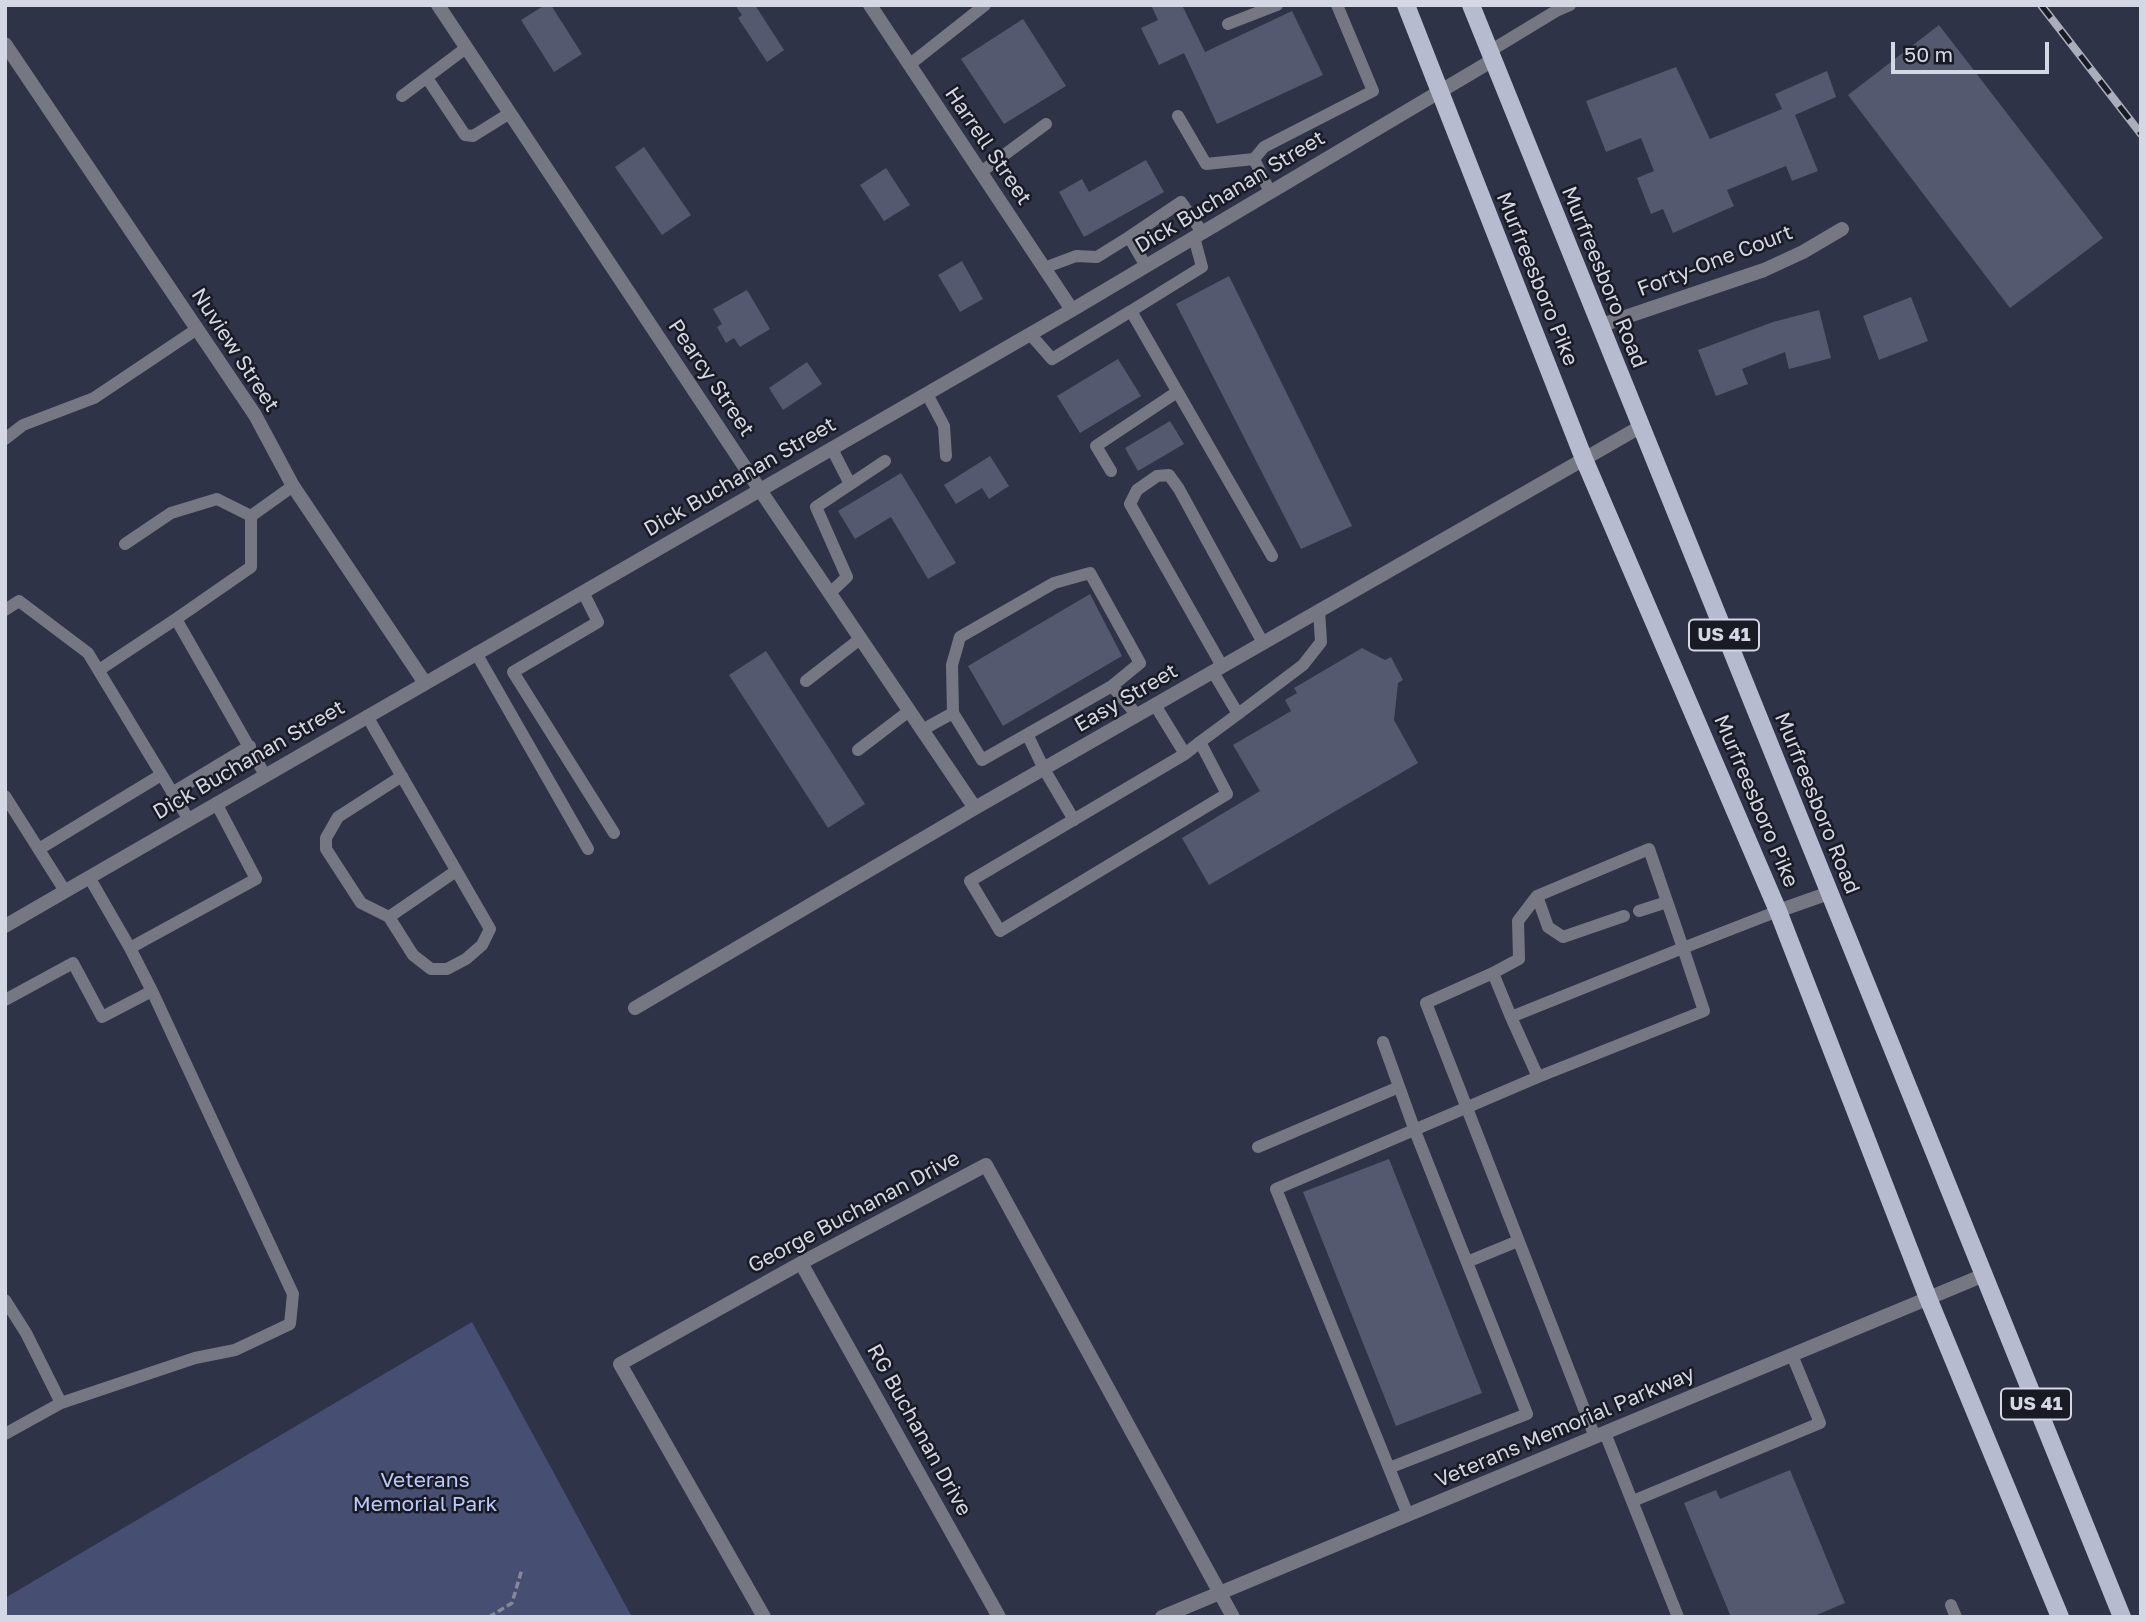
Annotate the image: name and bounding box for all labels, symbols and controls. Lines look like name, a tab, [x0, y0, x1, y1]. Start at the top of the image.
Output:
scale bar	[1894, 28, 2052, 72]
text: 50 m	[1904, 41, 1953, 67]
street label: Harrell Street	[939, 82, 1037, 210]
street label: Dick Buchanan Street	[1131, 125, 1329, 259]
street label: Murfreesboro Road	[1556, 183, 1652, 371]
street label: Murfreesboro Pike	[1491, 189, 1583, 369]
street label: Forty-One Court	[1634, 220, 1796, 302]
street label: Nuview Street	[186, 283, 284, 417]
street label: Pearcy Street	[663, 315, 759, 441]
street label: Dick Buchanan Street	[640, 412, 840, 542]
road number: US 41	[1689, 620, 1759, 650]
street label: Easy Street	[1070, 658, 1182, 738]
street label: Dick Buchanan Street	[149, 695, 349, 825]
street label: Murfreesboro Road	[1769, 709, 1865, 897]
street label: Murfreesboro Pike	[1708, 711, 1804, 891]
street label: George Buchanan Drive	[744, 1146, 964, 1278]
street label: RG Buchanan Drive	[861, 1340, 977, 1520]
street label: Veterans Memorial Parkway	[1432, 1361, 1698, 1493]
road number: US 41	[2001, 1388, 2071, 1420]
park label: Veterans Memorial Park	[353, 1467, 497, 1517]

